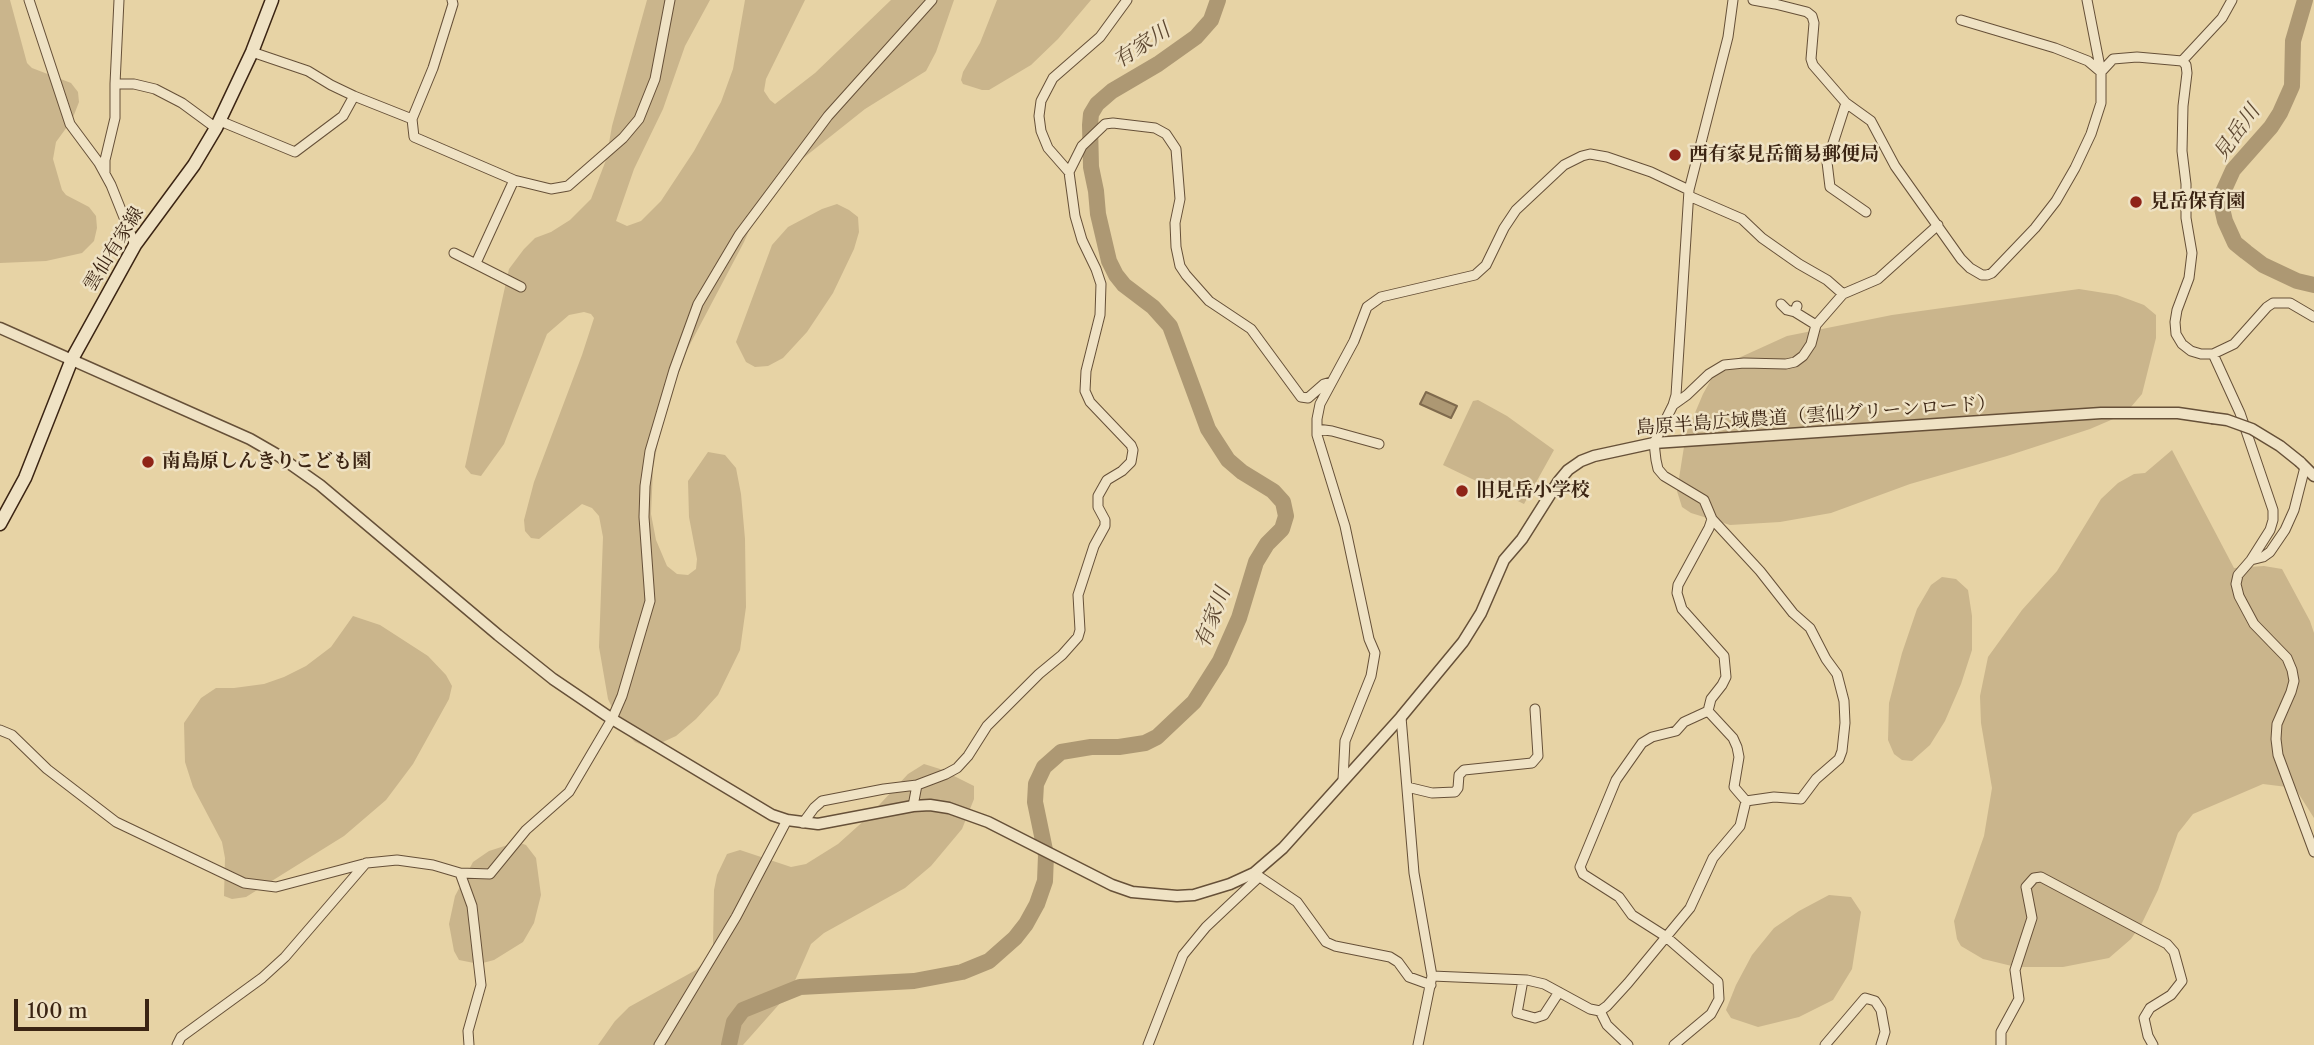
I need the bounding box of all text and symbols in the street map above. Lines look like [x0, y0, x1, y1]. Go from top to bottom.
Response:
water label: 有家川 [1109, 18, 1175, 74]
water label: 見岳川 [2208, 100, 2266, 166]
place label: 西有家見岳簡易郵便局 [1689, 144, 1879, 166]
marker: 西有家見岳簡易郵便局 [1667, 147, 1683, 163]
place label: 見岳保育園 [2150, 191, 2245, 213]
marker: 見岳保育園 [2128, 194, 2144, 210]
street label: 雲仙有家線 [79, 203, 149, 295]
street label: 島原半島広域農道（雲仙グリーンロード） [1635, 392, 1997, 440]
place label: 南島原しんきりこども園 [162, 451, 371, 473]
marker: 南島原しんきりこども園 [140, 454, 156, 470]
place label: 旧見岳小学校 [1476, 480, 1590, 502]
marker: 旧見岳小学校 [1454, 483, 1470, 499]
water label: 有家川 [1190, 584, 1236, 652]
scale bar [18, 986, 152, 1030]
text: 100 m [27, 998, 88, 1023]

